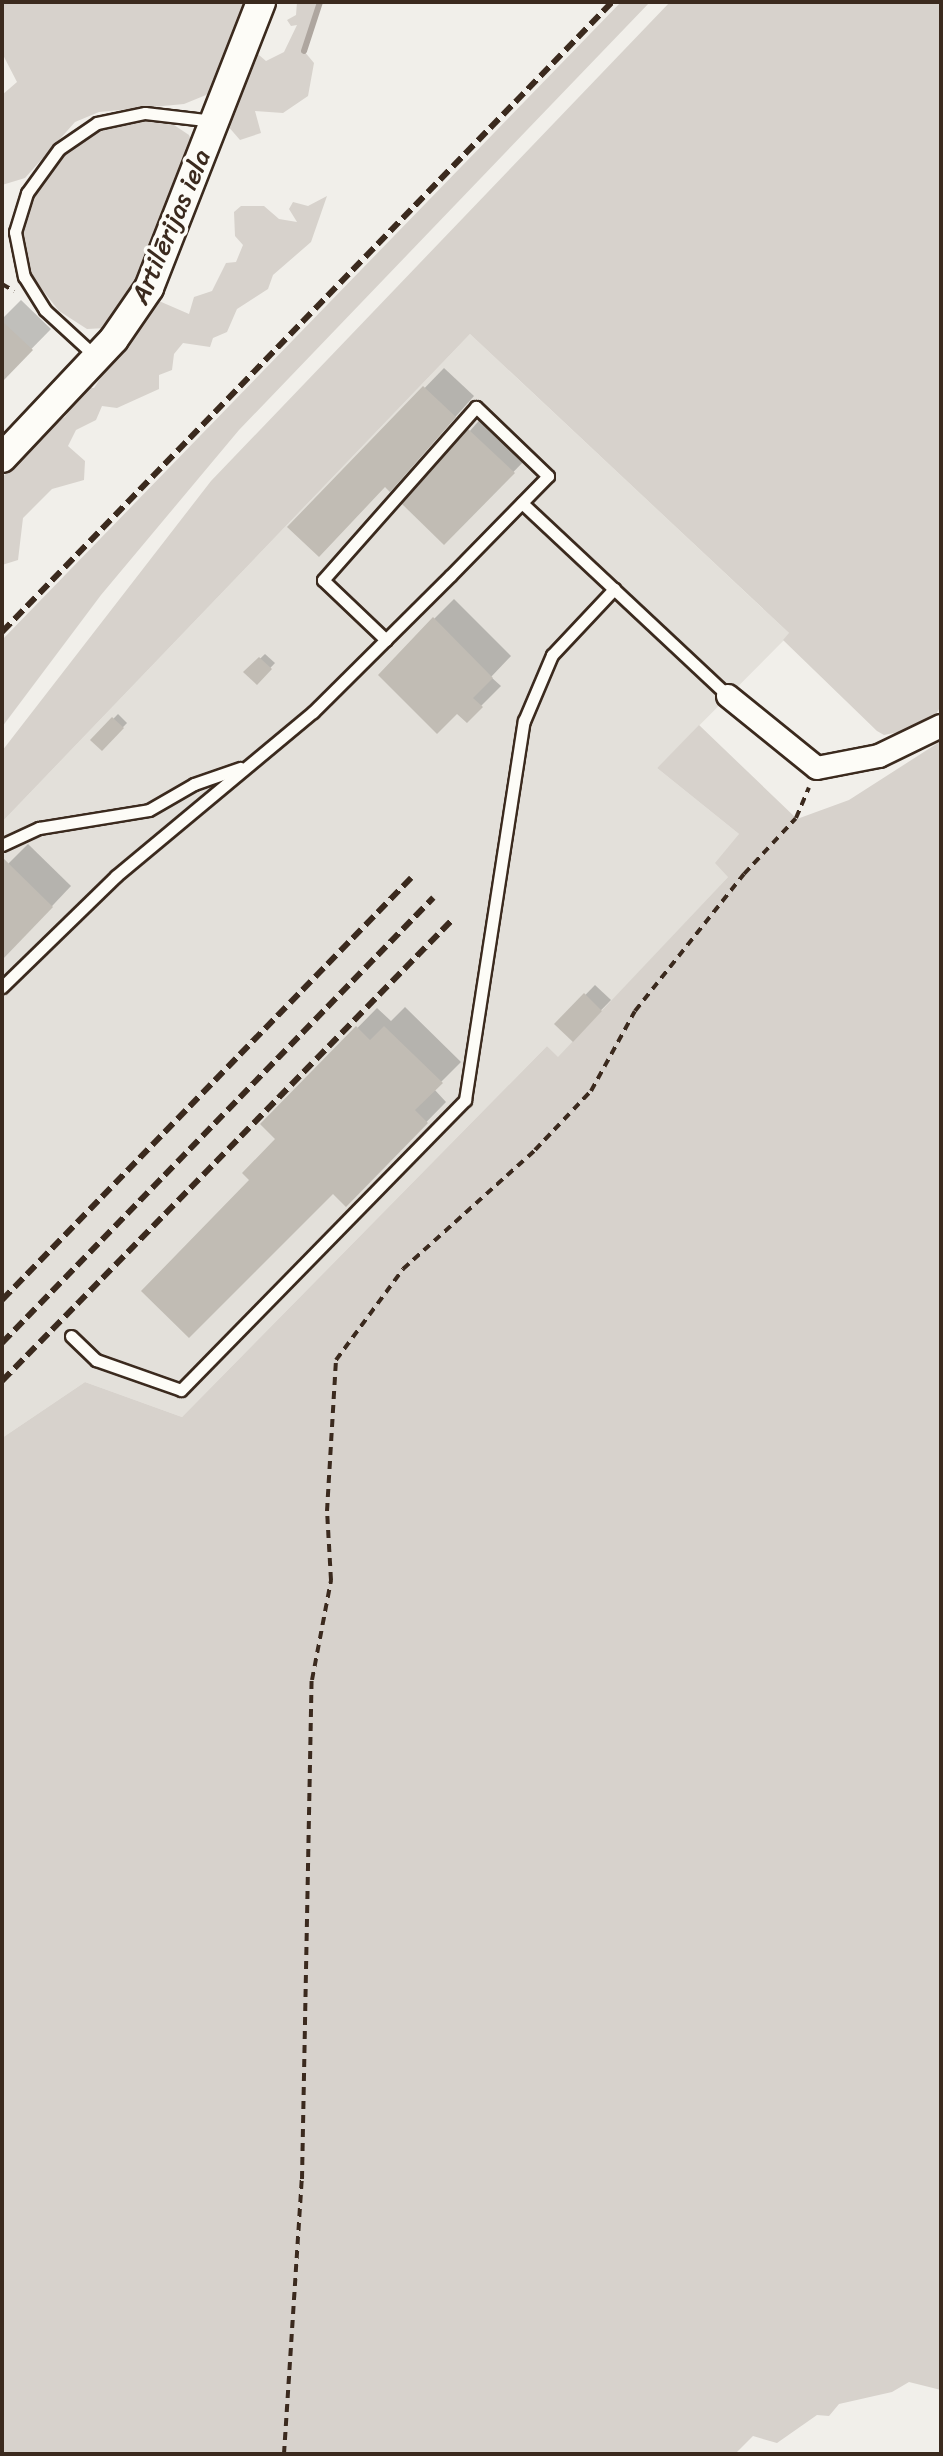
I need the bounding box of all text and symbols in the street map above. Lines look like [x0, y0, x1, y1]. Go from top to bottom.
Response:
street label: Artilērijas iela [124, 145, 218, 309]

